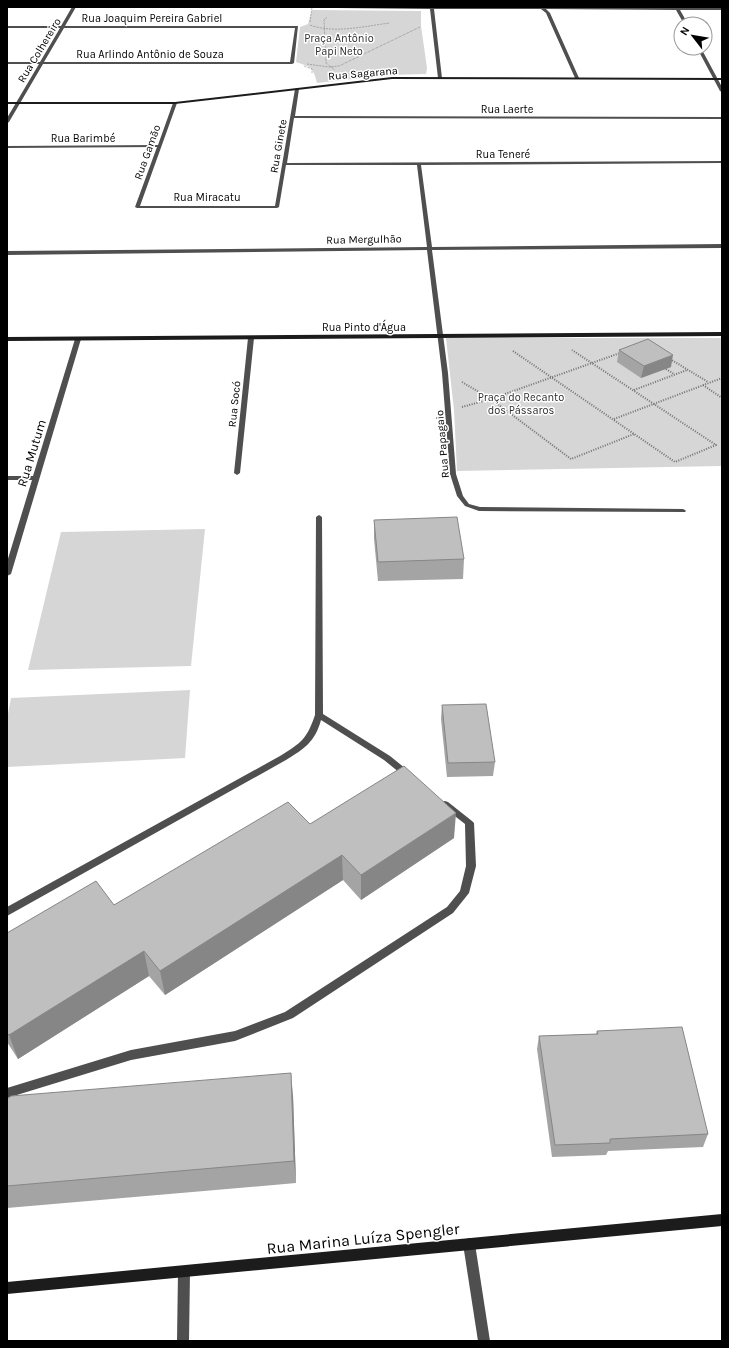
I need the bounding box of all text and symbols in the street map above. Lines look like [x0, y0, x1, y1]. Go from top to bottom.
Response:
street label: Rua Joaquim Pereira Gabriel [82, 12, 222, 25]
street label: Rua Colhereiro [15, 16, 64, 85]
north arrow [673, 16, 713, 56]
text: N [677, 24, 692, 38]
park label: Praça Antônio Papi Neto [304, 32, 374, 58]
street label: Rua Arlindo Antônio de Souza [76, 48, 224, 61]
street label: Rua Sagarana [328, 64, 398, 83]
street label: Rua Laerte [481, 103, 534, 116]
street label: Rua Ginete [267, 118, 290, 174]
street label: Rua Gamão [132, 123, 163, 181]
street label: Rua Barimbé [51, 132, 116, 145]
street label: Rua Teneré [476, 148, 531, 161]
street label: Rua Miracatu [173, 191, 241, 204]
street label: Rua Mergulhão [326, 232, 402, 247]
street label: Rua Pinto d'Água [322, 319, 406, 334]
street label: Rua Socó [226, 380, 243, 428]
park label: Praça do Recanto dos Pássaros [478, 391, 564, 417]
street label: Rua Papagaio [433, 409, 452, 479]
street label: Rua Mutum [14, 418, 49, 489]
street label: Rua Marina Luíza Spengler [266, 1219, 461, 1258]

